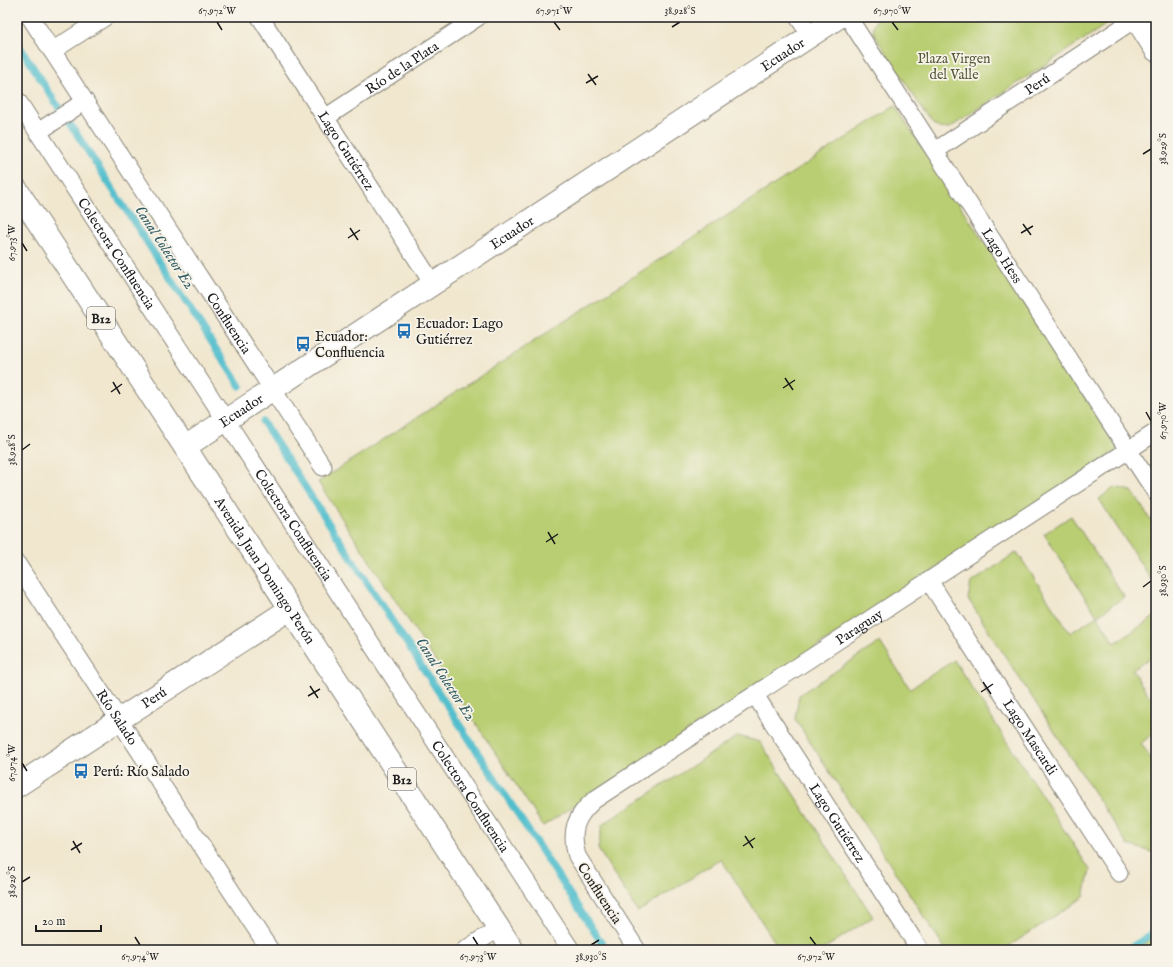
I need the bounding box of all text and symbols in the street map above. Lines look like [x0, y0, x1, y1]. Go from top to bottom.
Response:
text: 67.972°W [198, 5, 236, 18]
text: 67.971°W [536, 5, 573, 18]
text: 38.928°S [664, 5, 696, 18]
text: 67.970°W [873, 5, 911, 18]
street label: Ecuador [757, 34, 808, 76]
street label: Río de la Plata [362, 37, 443, 99]
park label: Plaza Virgen del Valle [917, 50, 991, 84]
street label: Perú [1021, 70, 1053, 100]
street label: Lago Gutiérrez [313, 108, 378, 194]
text: 38.929°S [1157, 133, 1170, 165]
street label: Colectora Confluencia [73, 195, 160, 314]
water label: Canal Colector E2 [130, 202, 199, 293]
street label: Ecuador [487, 212, 538, 254]
text: 67.973°W [6, 224, 19, 261]
street label: Lago Hess [977, 225, 1026, 287]
street label: Confluencia [202, 289, 255, 358]
road number: B12 [87, 307, 115, 329]
place label: Ecuador: Lago Gutiérrez [416, 315, 503, 349]
bus stop icon: Ecuador: Lago Gutiérrez [395, 322, 413, 340]
place label: Ecuador: Confluencia [315, 328, 385, 362]
bus stop icon: Ecuador: Confluencia [294, 335, 312, 353]
street label: Ecuador [216, 390, 267, 432]
text: 67.970°W [1157, 402, 1170, 440]
text: 38.928°S [6, 434, 19, 466]
street label: Colectora Confluencia [250, 466, 336, 585]
street label: Avenida Juan Domingo Perón [209, 493, 319, 648]
text: 38.930°S [1157, 565, 1170, 597]
street label: Paraguay [832, 605, 887, 649]
water label: Canal Colector E2 [411, 634, 480, 725]
street label: Perú [138, 683, 170, 713]
street label: Río Salado [92, 686, 142, 749]
street label: Lago Mascardi [998, 696, 1061, 779]
street label: Colectora Confluencia [427, 737, 513, 857]
text: 67.974°W [6, 744, 19, 782]
bus stop icon: Perú: Río Salado [72, 762, 90, 780]
place label: Perú: Río Salado [93, 763, 190, 781]
road number: B12 [388, 768, 416, 790]
street label: Lago Gutiérrez [805, 780, 869, 867]
street label: Confluencia [573, 860, 626, 928]
text: 38.929°S [6, 866, 19, 898]
scale bar [36, 907, 101, 933]
text: 20 m [42, 914, 65, 929]
text: 67.974°W [121, 951, 159, 964]
text: 67.973°W [460, 951, 497, 964]
text: 38.930°S [575, 951, 607, 964]
text: 67.972°W [797, 951, 835, 964]

